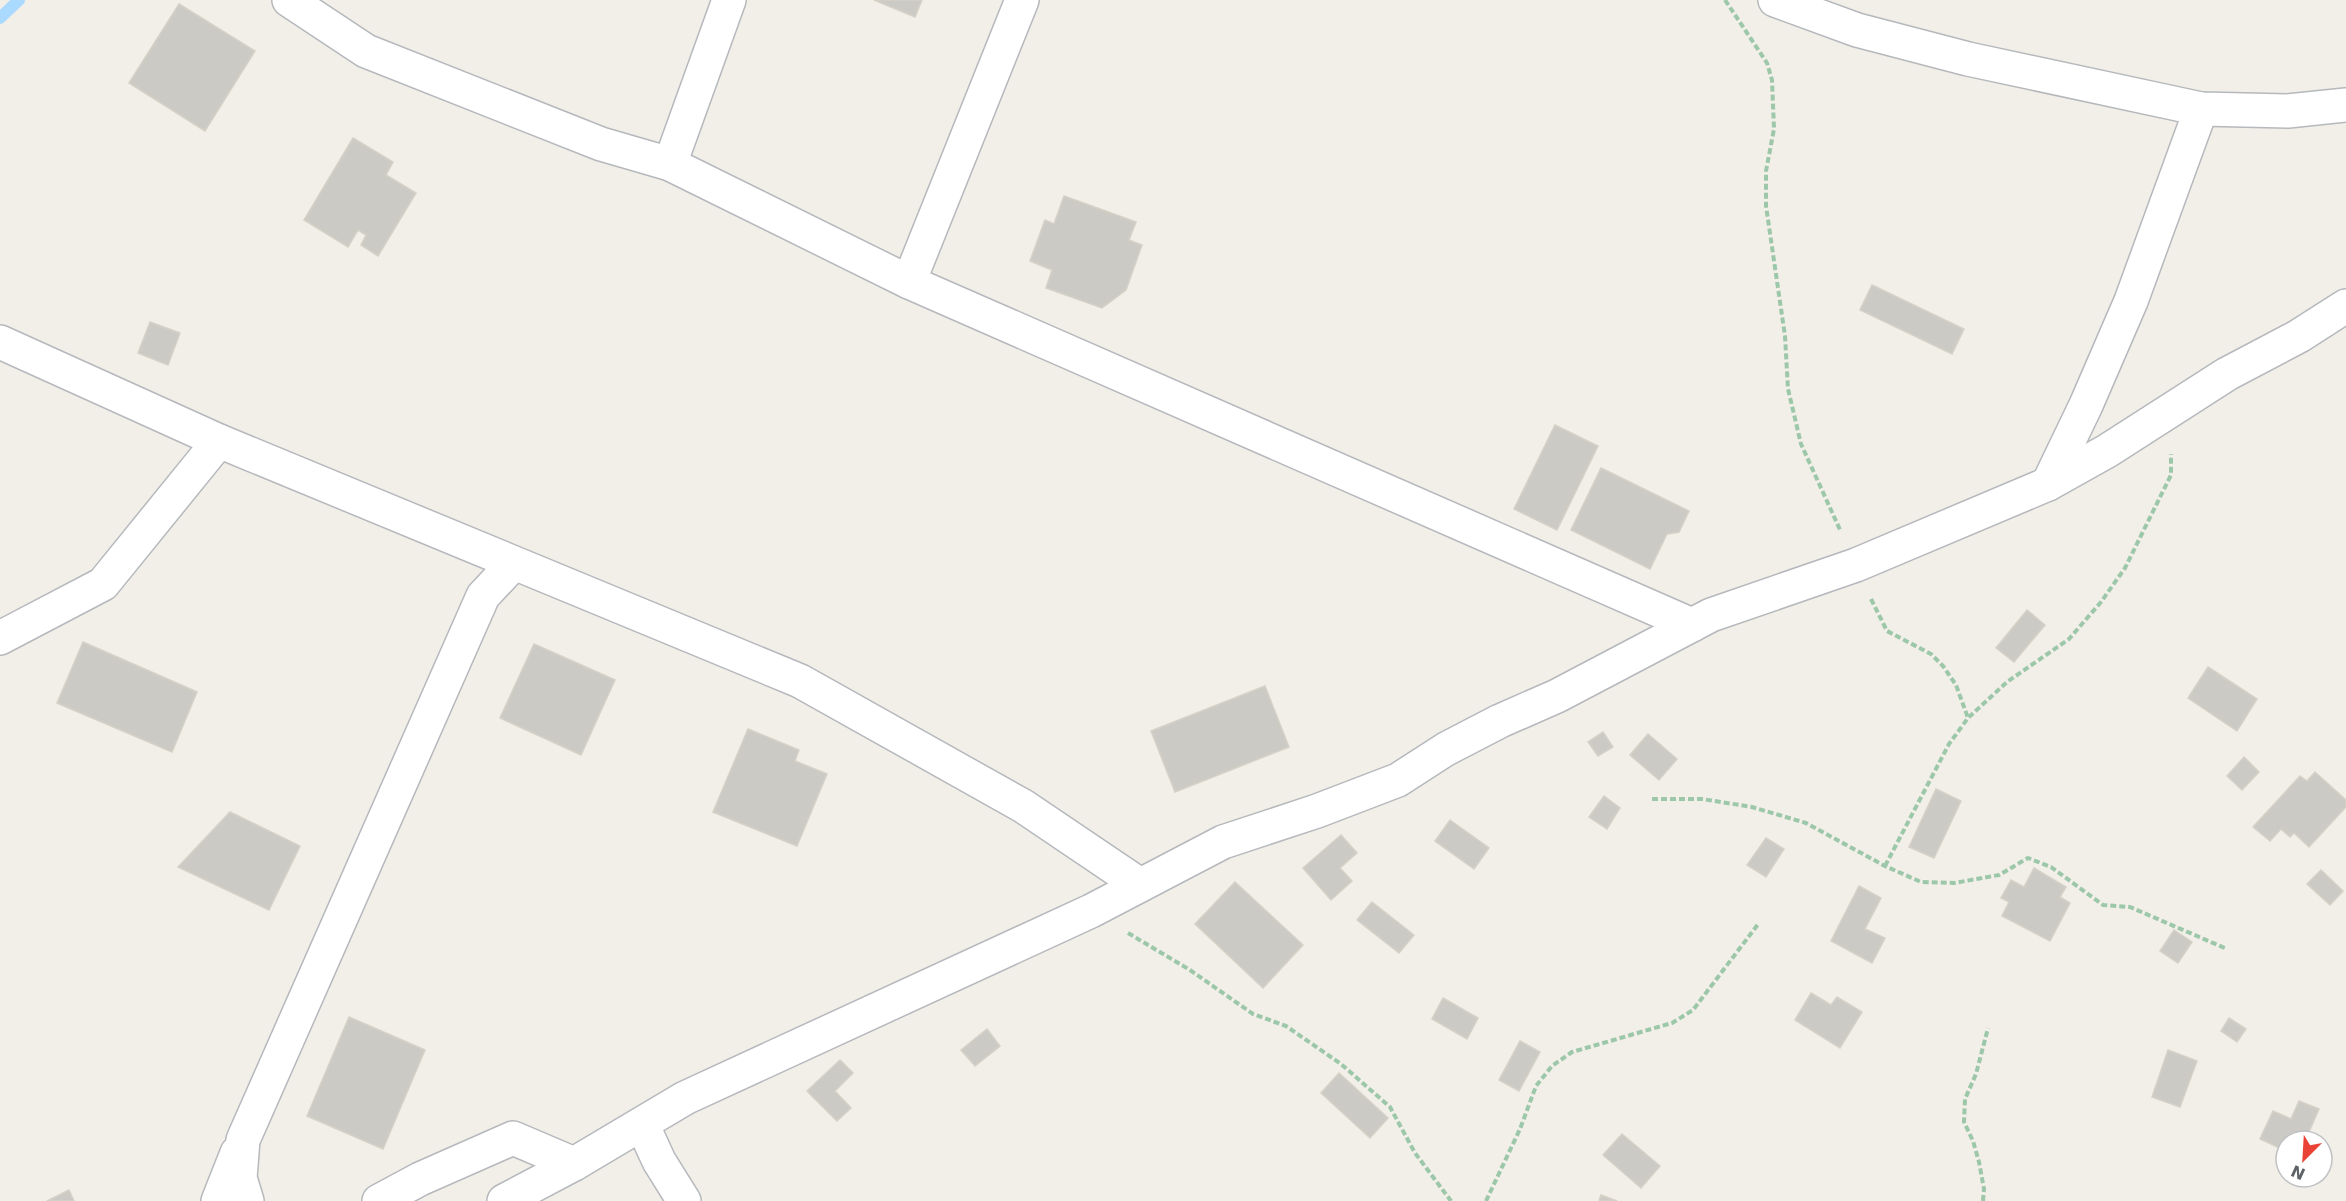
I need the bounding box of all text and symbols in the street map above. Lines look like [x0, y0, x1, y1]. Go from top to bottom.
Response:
north arrow [2274, 1129, 2334, 1189]
text: N [2288, 1161, 2308, 1184]

